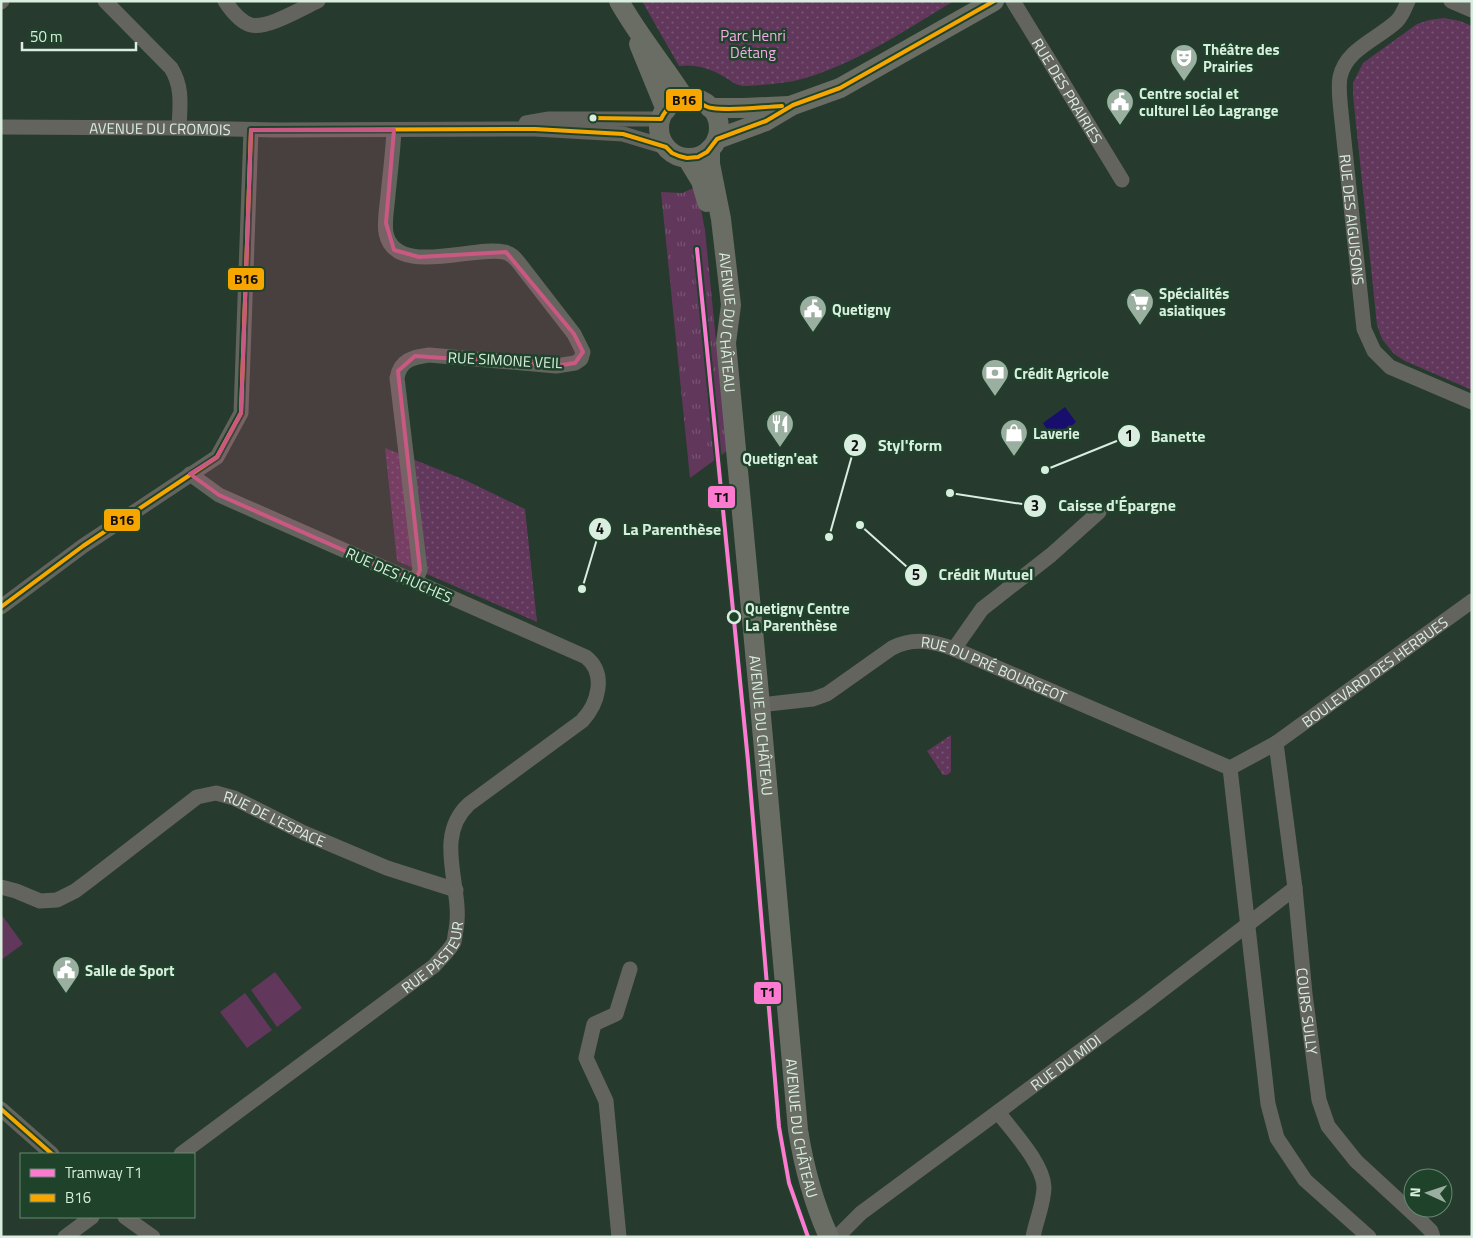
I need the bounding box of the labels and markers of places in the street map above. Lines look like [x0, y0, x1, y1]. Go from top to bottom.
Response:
place label: Théâtre des Prairies [1203, 38, 1279, 78]
theatre icon: Théâtre des Prairies [1169, 43, 1199, 82]
place label: Centre social et culturel Léo Lagrange [1139, 82, 1279, 122]
public building icon: Centre social et culturel Léo Lagrange [1105, 87, 1135, 126]
unlabelled marker [588, 113, 598, 123]
place label: Spécialités asiatiques [1159, 282, 1229, 322]
supermarket icon: Spécialités asiatiques [1125, 287, 1155, 326]
public building icon: Quetigny [798, 294, 828, 333]
place label: Quetigny [832, 298, 891, 321]
bank icon: Crédit Agricole [980, 358, 1010, 397]
place label: Crédit Agricole [1014, 362, 1109, 385]
restaurant icon: Quetign'eat [765, 409, 795, 448]
shop icon: Laverie [999, 418, 1029, 457]
callout: Banette [1116, 421, 1216, 452]
place label: Laverie [1033, 422, 1080, 445]
callout: Styl'form [843, 430, 952, 461]
place label: Quetign'eat [742, 447, 818, 470]
callout: Caisse d'Épargne [1023, 490, 1185, 521]
callout: La Parenthèse [588, 514, 731, 545]
callout: Crédit Mutuel [903, 559, 1043, 590]
place label: Quetigny Centre La Parenthèse [745, 597, 850, 637]
marker: Quetigny Centre La Parenthèse [727, 610, 741, 624]
public building icon: Salle de Sport [51, 955, 81, 994]
place label: Salle de Sport [85, 959, 175, 982]

